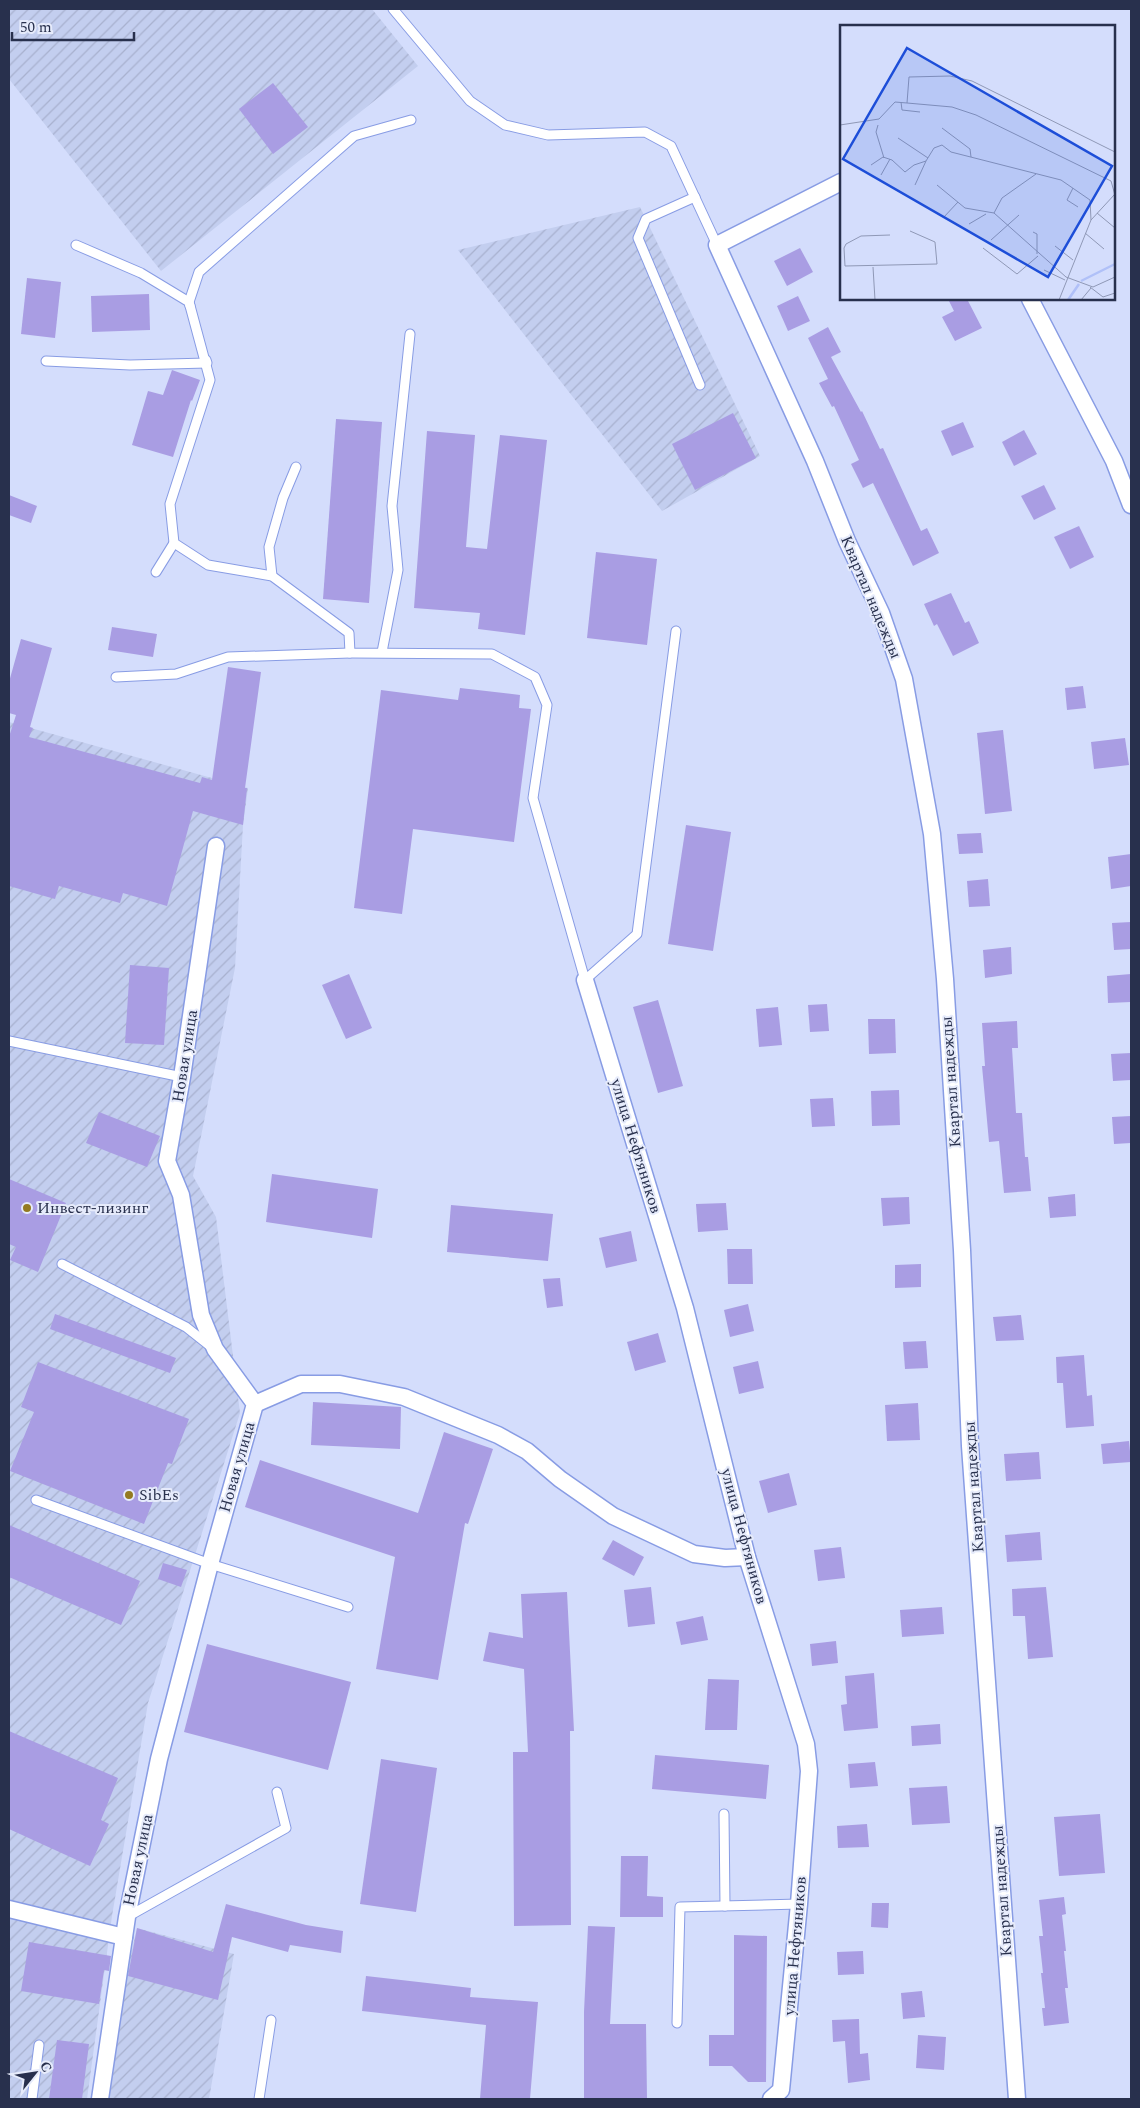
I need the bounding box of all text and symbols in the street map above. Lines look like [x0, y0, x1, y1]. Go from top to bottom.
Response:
scale bar [12, 10, 135, 42]
text: 50 m [20, 16, 52, 39]
inset map [840, 25, 1115, 300]
street label: Квартал надежды [834, 532, 908, 662]
street label: Новая улица [166, 1008, 204, 1104]
street label: Квартал надежды [934, 1015, 968, 1148]
street label: улица Нефтяников [604, 1075, 668, 1216]
place label: Инвест-лизинг [37, 1196, 148, 1220]
marker: Инвест-лизинг [21, 1202, 33, 1214]
street label: Новая улица [213, 1419, 261, 1515]
street label: Квартал надежды [957, 1420, 991, 1553]
street label: улица Нефтяников [714, 1465, 774, 1606]
place label: SibEs [139, 1483, 179, 1507]
marker: SibEs [123, 1489, 135, 1501]
street label: Новая улица [117, 1812, 160, 1908]
street label: Квартал надежды [985, 1824, 1019, 1957]
street label: улица Нефтяников [777, 1876, 813, 2017]
north arrow [10, 2048, 60, 2098]
text: С [34, 2057, 57, 2076]

